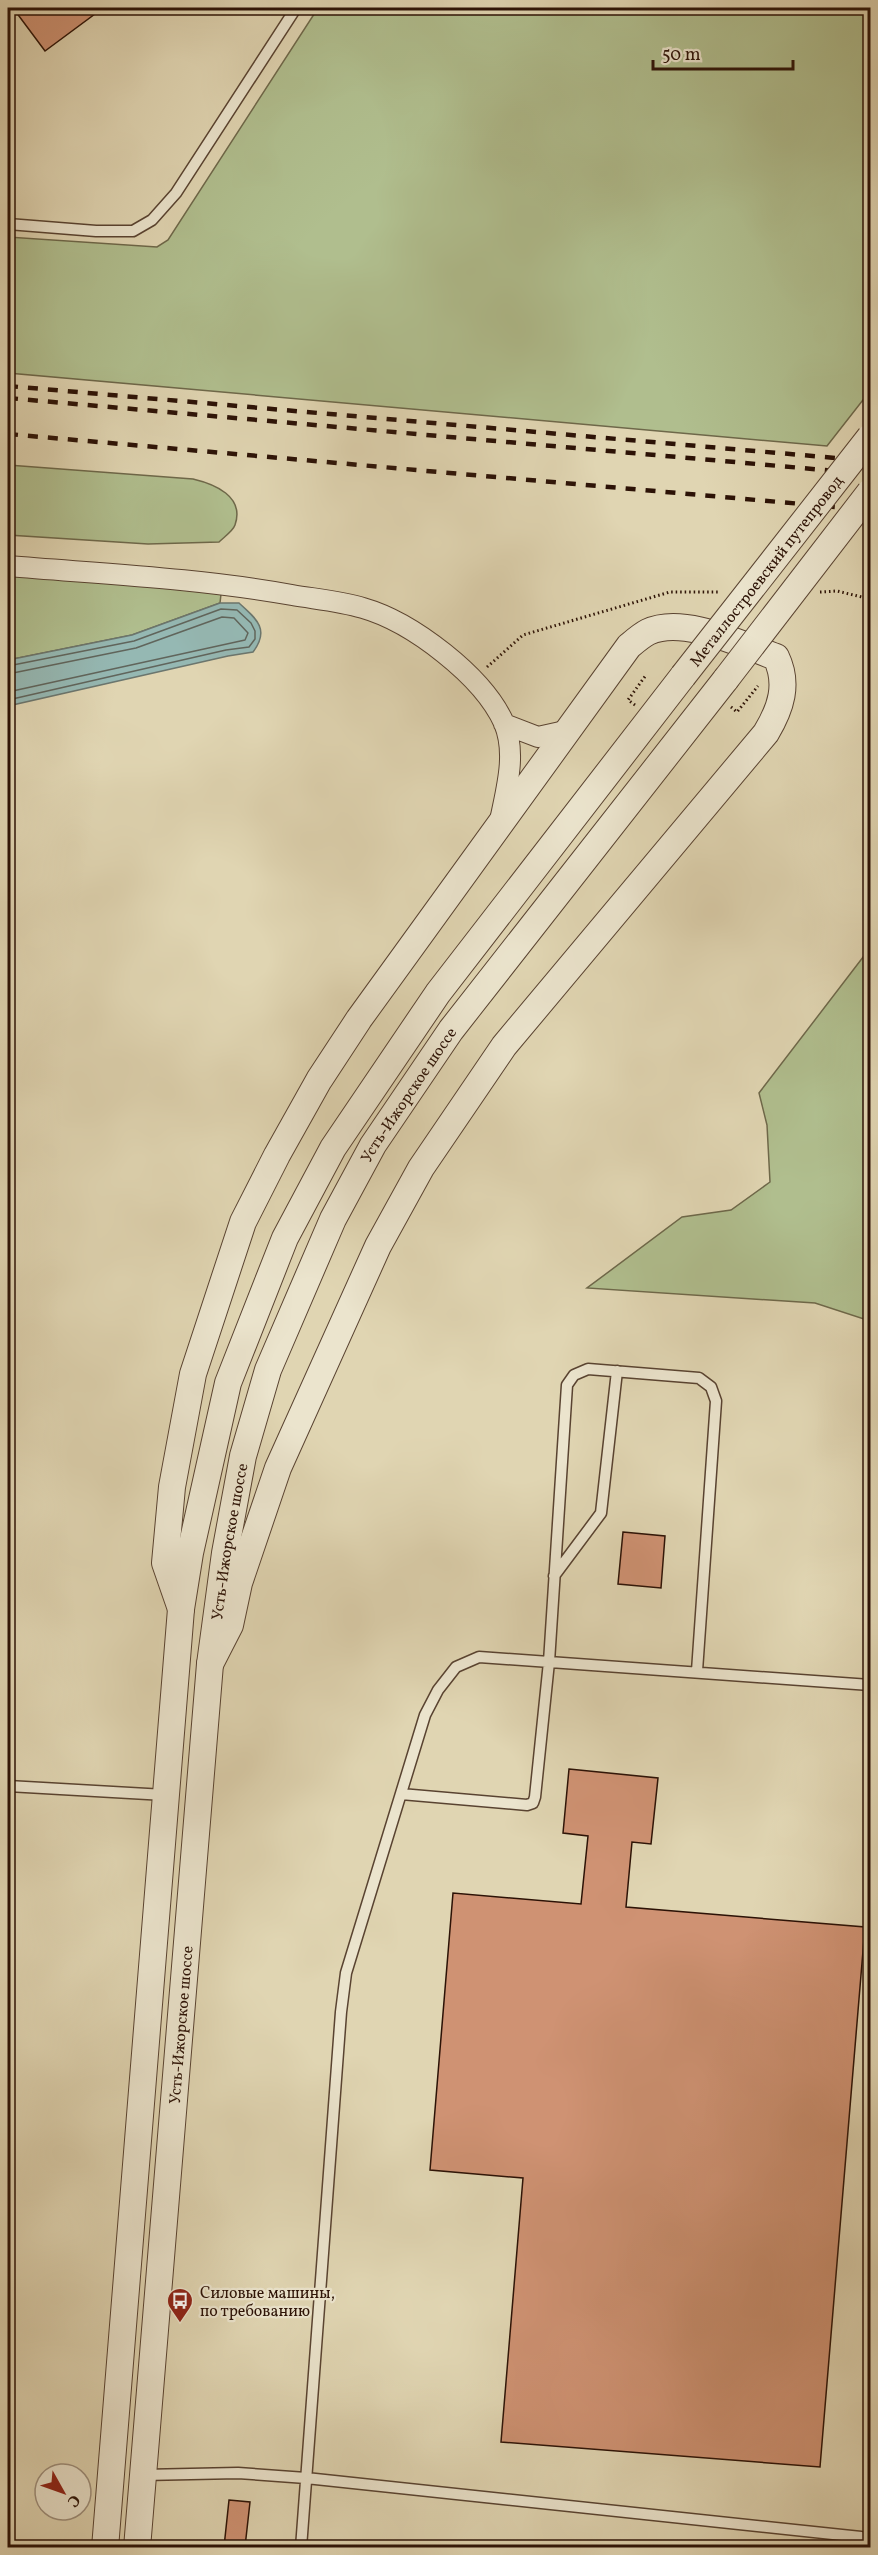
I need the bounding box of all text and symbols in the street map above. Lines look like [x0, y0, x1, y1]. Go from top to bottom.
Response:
scale bar [653, 33, 792, 71]
text: 50 m [662, 43, 701, 68]
street label: Металлостроевский путепровод [685, 471, 849, 672]
street label: Усть-Ижорское шоссе [356, 1024, 463, 1167]
street label: Усть-Ижорское шоссе [207, 1461, 254, 1622]
street label: Усть-Ижорское шоссе [165, 1945, 200, 2105]
place label: Силовые машины, по требованию [200, 2283, 335, 2323]
bus stop icon: Силовые машины, по требованию [165, 2286, 195, 2324]
north arrow [33, 2462, 93, 2522]
text: С [61, 2489, 85, 2511]

